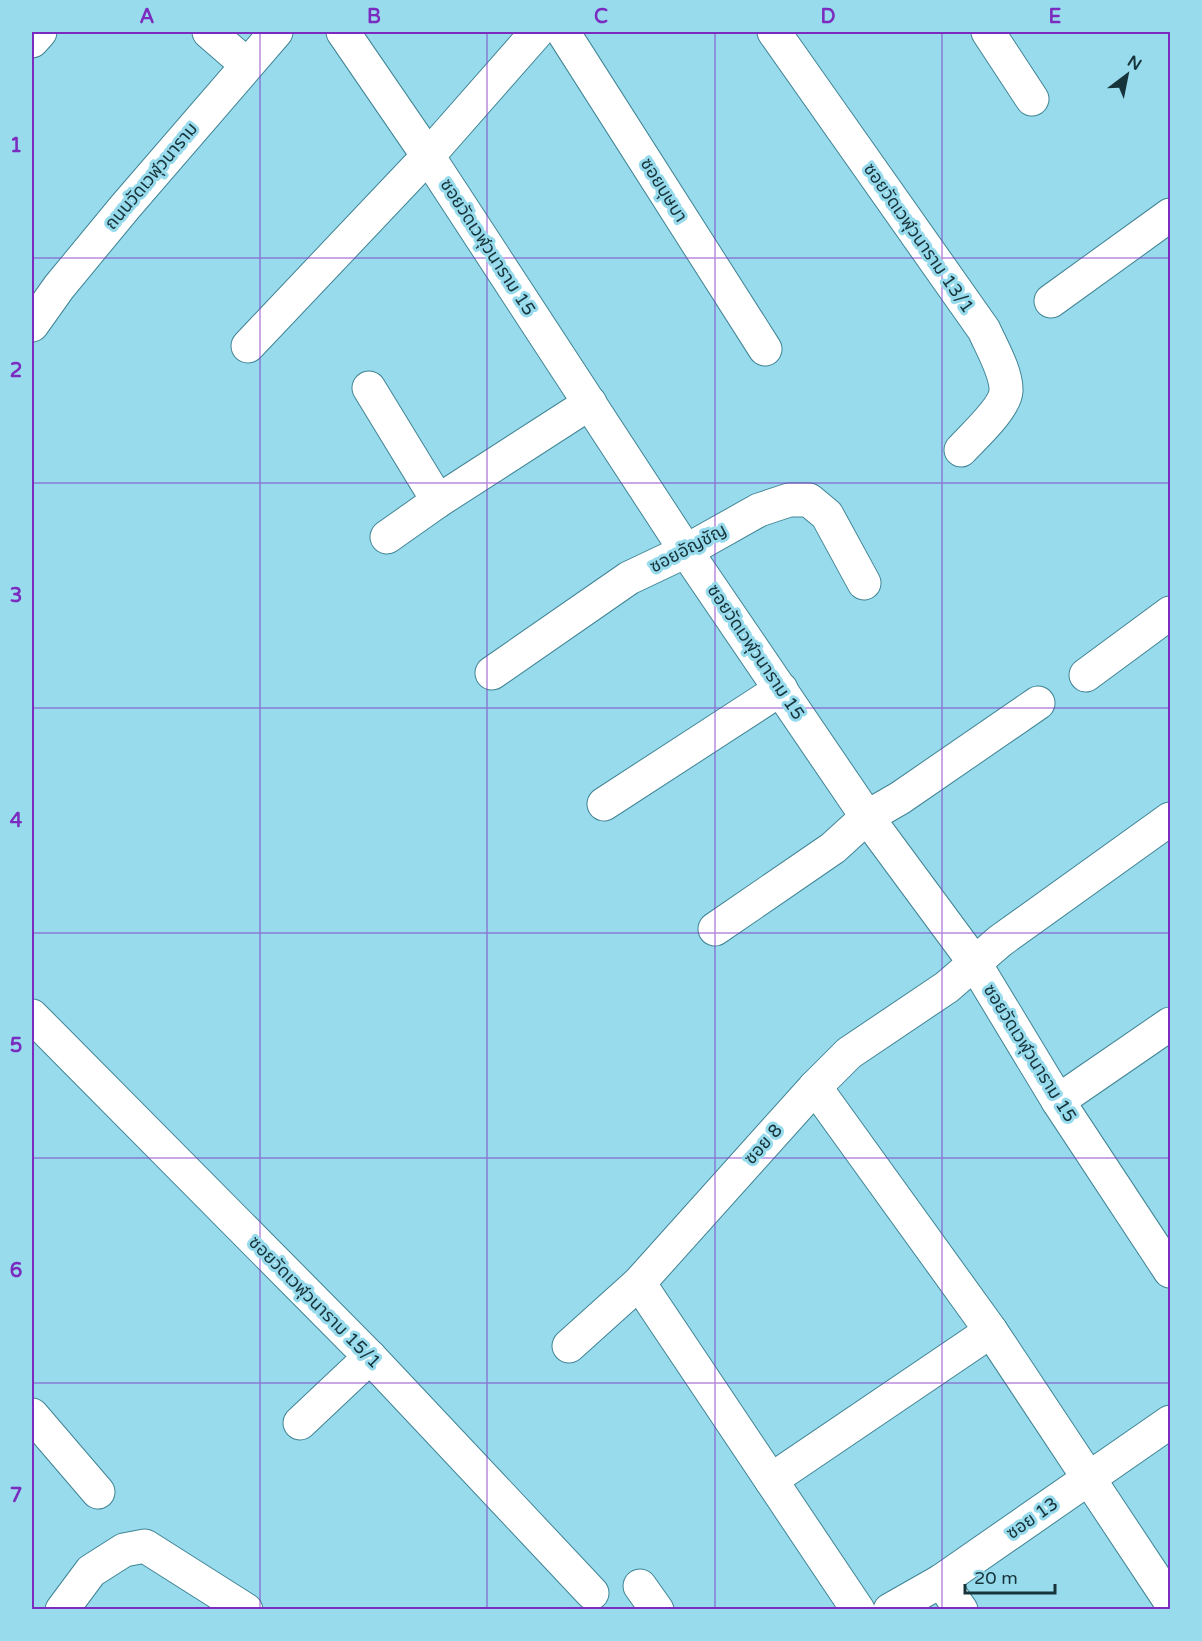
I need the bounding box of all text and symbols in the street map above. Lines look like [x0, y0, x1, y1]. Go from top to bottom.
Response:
text: A [140, 5, 155, 29]
text: B [367, 5, 381, 29]
text: C [594, 5, 608, 29]
text: D [820, 5, 836, 29]
text: E [1049, 5, 1062, 29]
north arrow [1097, 45, 1157, 105]
text: N [1124, 51, 1145, 75]
street label: ถนนวัดเวฬุวนาราม [100, 118, 202, 234]
text: 1 [10, 134, 22, 158]
street label: ซอยบุษบา [636, 154, 692, 226]
street label: ซอยวัดเวฬุวนาราม 13/1 [859, 159, 979, 317]
street label: ซอยวัดเวฬุวนาราม 15 [436, 174, 540, 320]
text: 2 [10, 359, 22, 383]
street label: ซอยอัญชัญ [646, 519, 730, 577]
street label: ซอยวัดเวฬุวนาราม 15 [703, 580, 809, 724]
text: 3 [10, 584, 22, 608]
text: 4 [10, 809, 23, 833]
street label: ซอยวัดเวฬุวนาราม 15 [979, 980, 1081, 1126]
text: 5 [10, 1034, 22, 1058]
street label: ซอย 8 [739, 1119, 787, 1169]
street label: ซอยวัดเวฬุวนาราม 15/1 [244, 1231, 386, 1373]
text: 6 [10, 1259, 22, 1283]
text: 7 [10, 1484, 22, 1508]
street label: ซอย 13 [1002, 1492, 1062, 1544]
scale bar [965, 1557, 1055, 1595]
text: 20 m [974, 1567, 1018, 1589]

